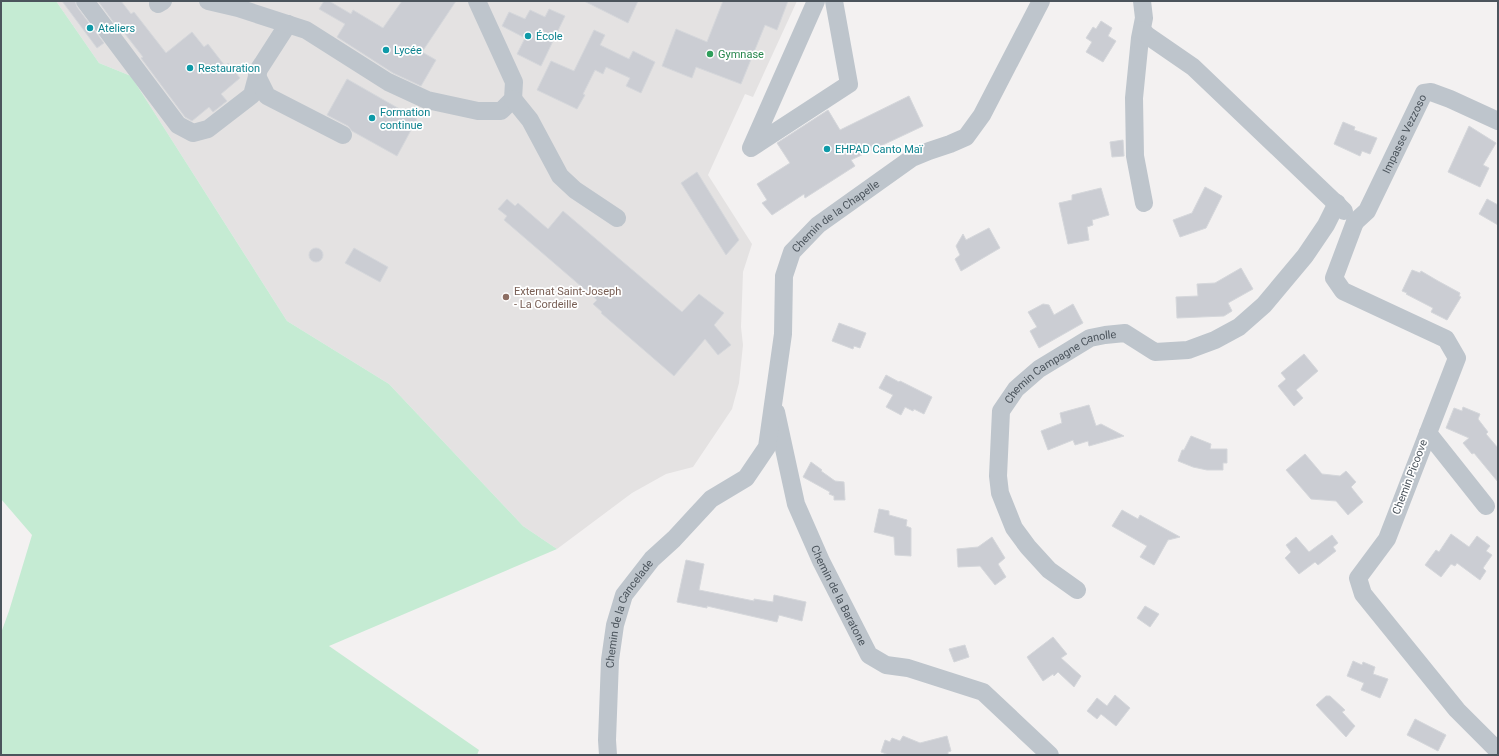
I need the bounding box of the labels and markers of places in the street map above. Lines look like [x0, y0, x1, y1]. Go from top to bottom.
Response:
place label: Ateliers [98, 22, 135, 35]
marker: Ateliers [85, 23, 95, 33]
place label: École [536, 30, 563, 43]
marker: École [523, 31, 533, 41]
place label: Lycée [394, 44, 422, 57]
marker: Lycée [381, 45, 391, 55]
place label: Gymnase [718, 48, 764, 61]
marker: Gymnase [705, 49, 715, 59]
place label: Restauration [198, 62, 260, 75]
marker: Restauration [185, 63, 195, 73]
place label: Formation continue [380, 106, 430, 132]
marker: Formation continue [367, 113, 377, 123]
place label: EHPAD Canto Maï [835, 143, 924, 156]
marker: EHPAD Canto Maï [822, 144, 832, 154]
place label: Externat Saint-Joseph - La Cordeille [514, 285, 621, 311]
marker: Externat Saint-Joseph - La Cordeille [501, 292, 511, 302]

